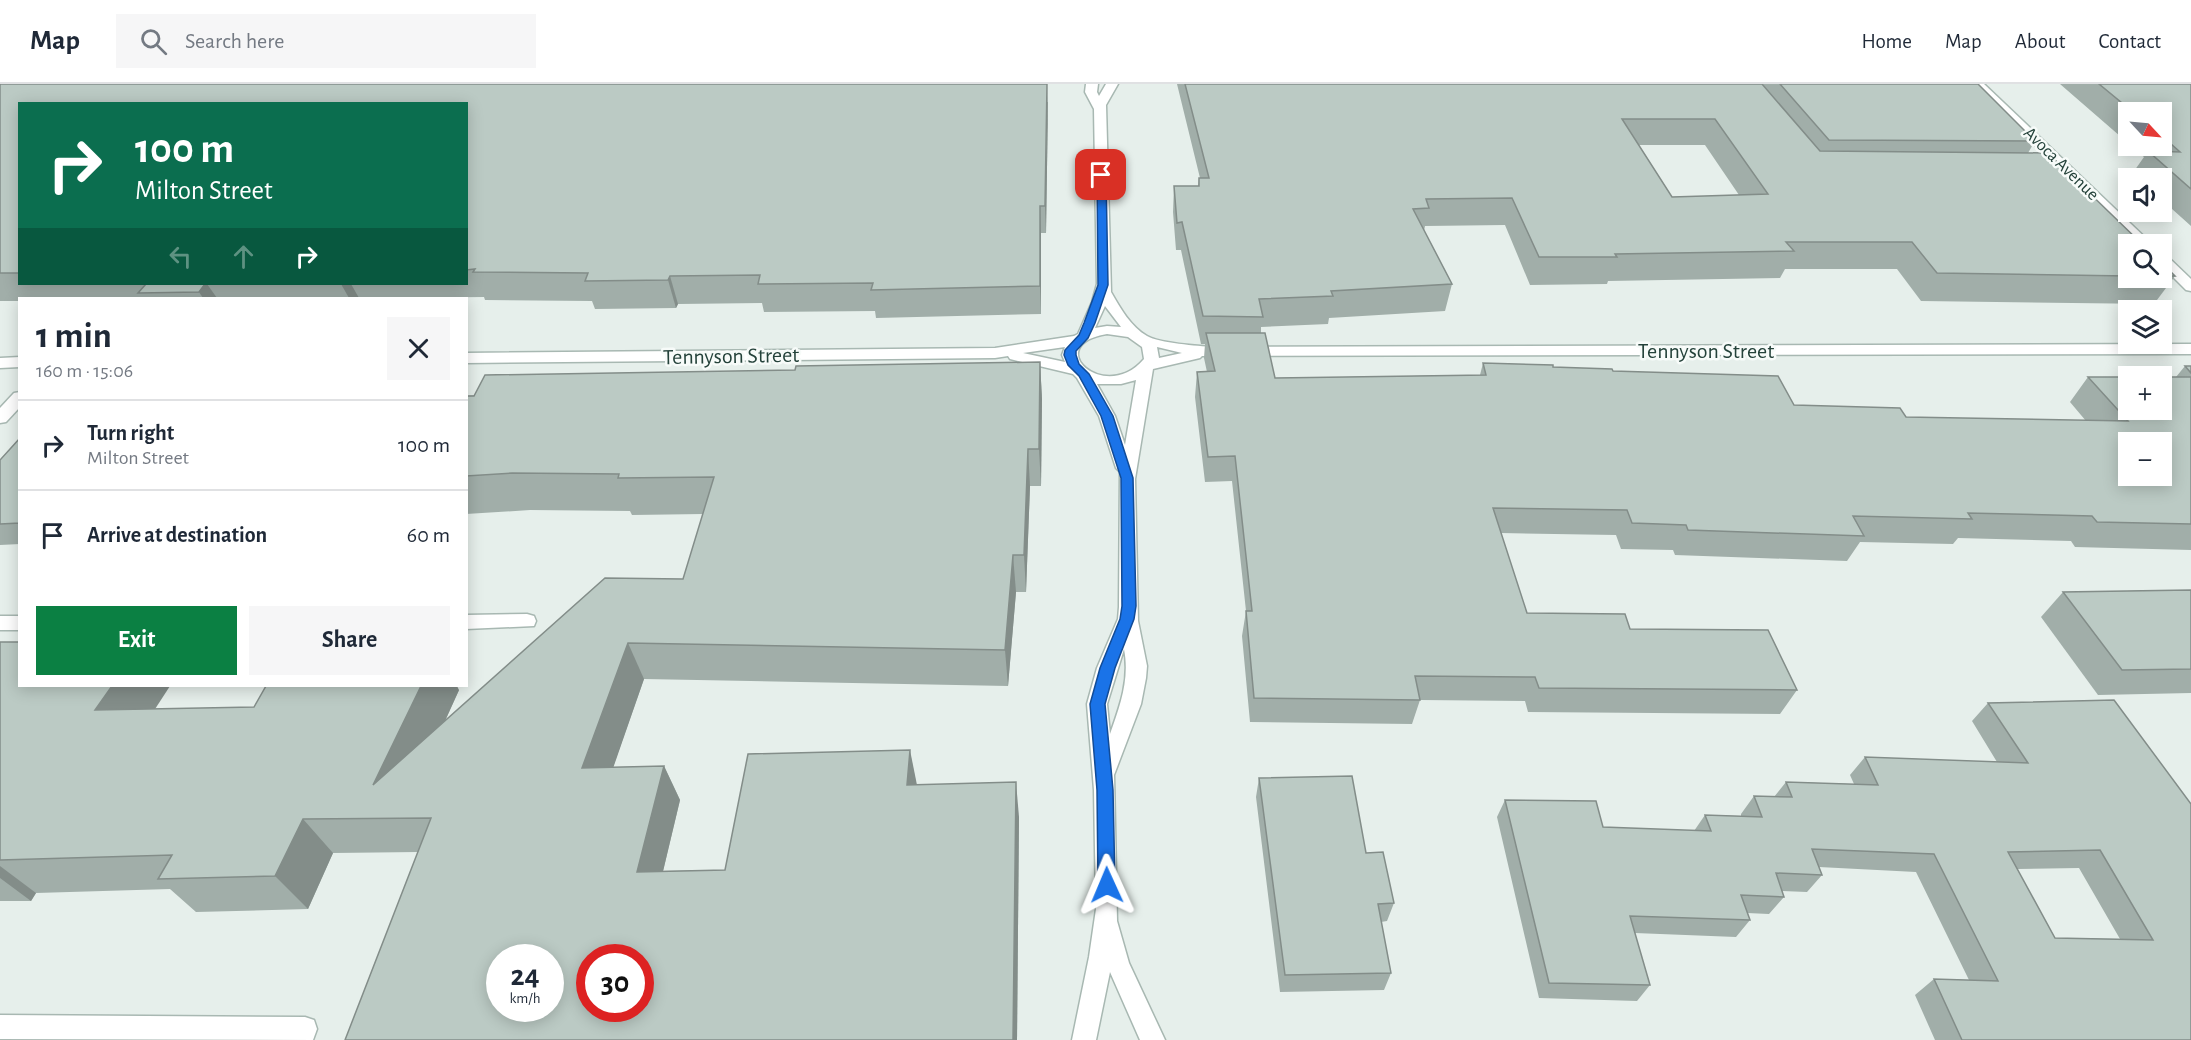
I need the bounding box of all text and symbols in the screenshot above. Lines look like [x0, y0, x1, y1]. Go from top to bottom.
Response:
search box [116, 14, 536, 68]
icon: search [137, 25, 170, 58]
text: Map [30, 27, 80, 55]
text: Search here [185, 30, 284, 52]
text: Home [1861, 31, 1912, 52]
text: Map [1945, 31, 1982, 52]
text: About [2015, 31, 2065, 52]
text: Contact [2098, 31, 2161, 52]
north arrow [2118, 102, 2172, 156]
map controls [2118, 102, 2172, 486]
street label: Avoca Avenue [2020, 124, 2102, 204]
icon: right [36, 126, 114, 204]
text: 100 m [135, 128, 234, 170]
pin [1075, 149, 1126, 200]
icon: arrive [1084, 158, 1117, 191]
button: sound [2118, 168, 2172, 222]
text: Milton Street [135, 177, 273, 204]
button: search [2118, 234, 2172, 288]
icon: left [164, 240, 197, 273]
icon: ahead [227, 240, 260, 273]
icon: right [290, 240, 323, 273]
button: layers [2118, 300, 2172, 354]
button: close [387, 317, 450, 380]
text: 1 min [36, 318, 112, 354]
street label: Tennyson Street [1638, 340, 1774, 362]
street label: Tennyson Street [663, 344, 799, 368]
text: 160 m · 15:06 [36, 361, 133, 381]
button: + [2118, 366, 2172, 420]
text: Turn right [87, 422, 174, 444]
icon: right [36, 429, 69, 462]
button: − [2118, 432, 2172, 486]
text: 100 m [398, 434, 450, 456]
text: Milton Street [87, 448, 189, 468]
icon: arrive [36, 519, 69, 552]
text: Arrive at destination [87, 524, 267, 546]
text: 60 m [407, 524, 450, 546]
button: Exit [36, 606, 237, 675]
button: Share [249, 606, 450, 675]
position arrow [1075, 853, 1139, 917]
speed limit sign: 30 [576, 944, 654, 1022]
text: 24 [510, 961, 540, 991]
text: km/h [510, 991, 540, 1006]

